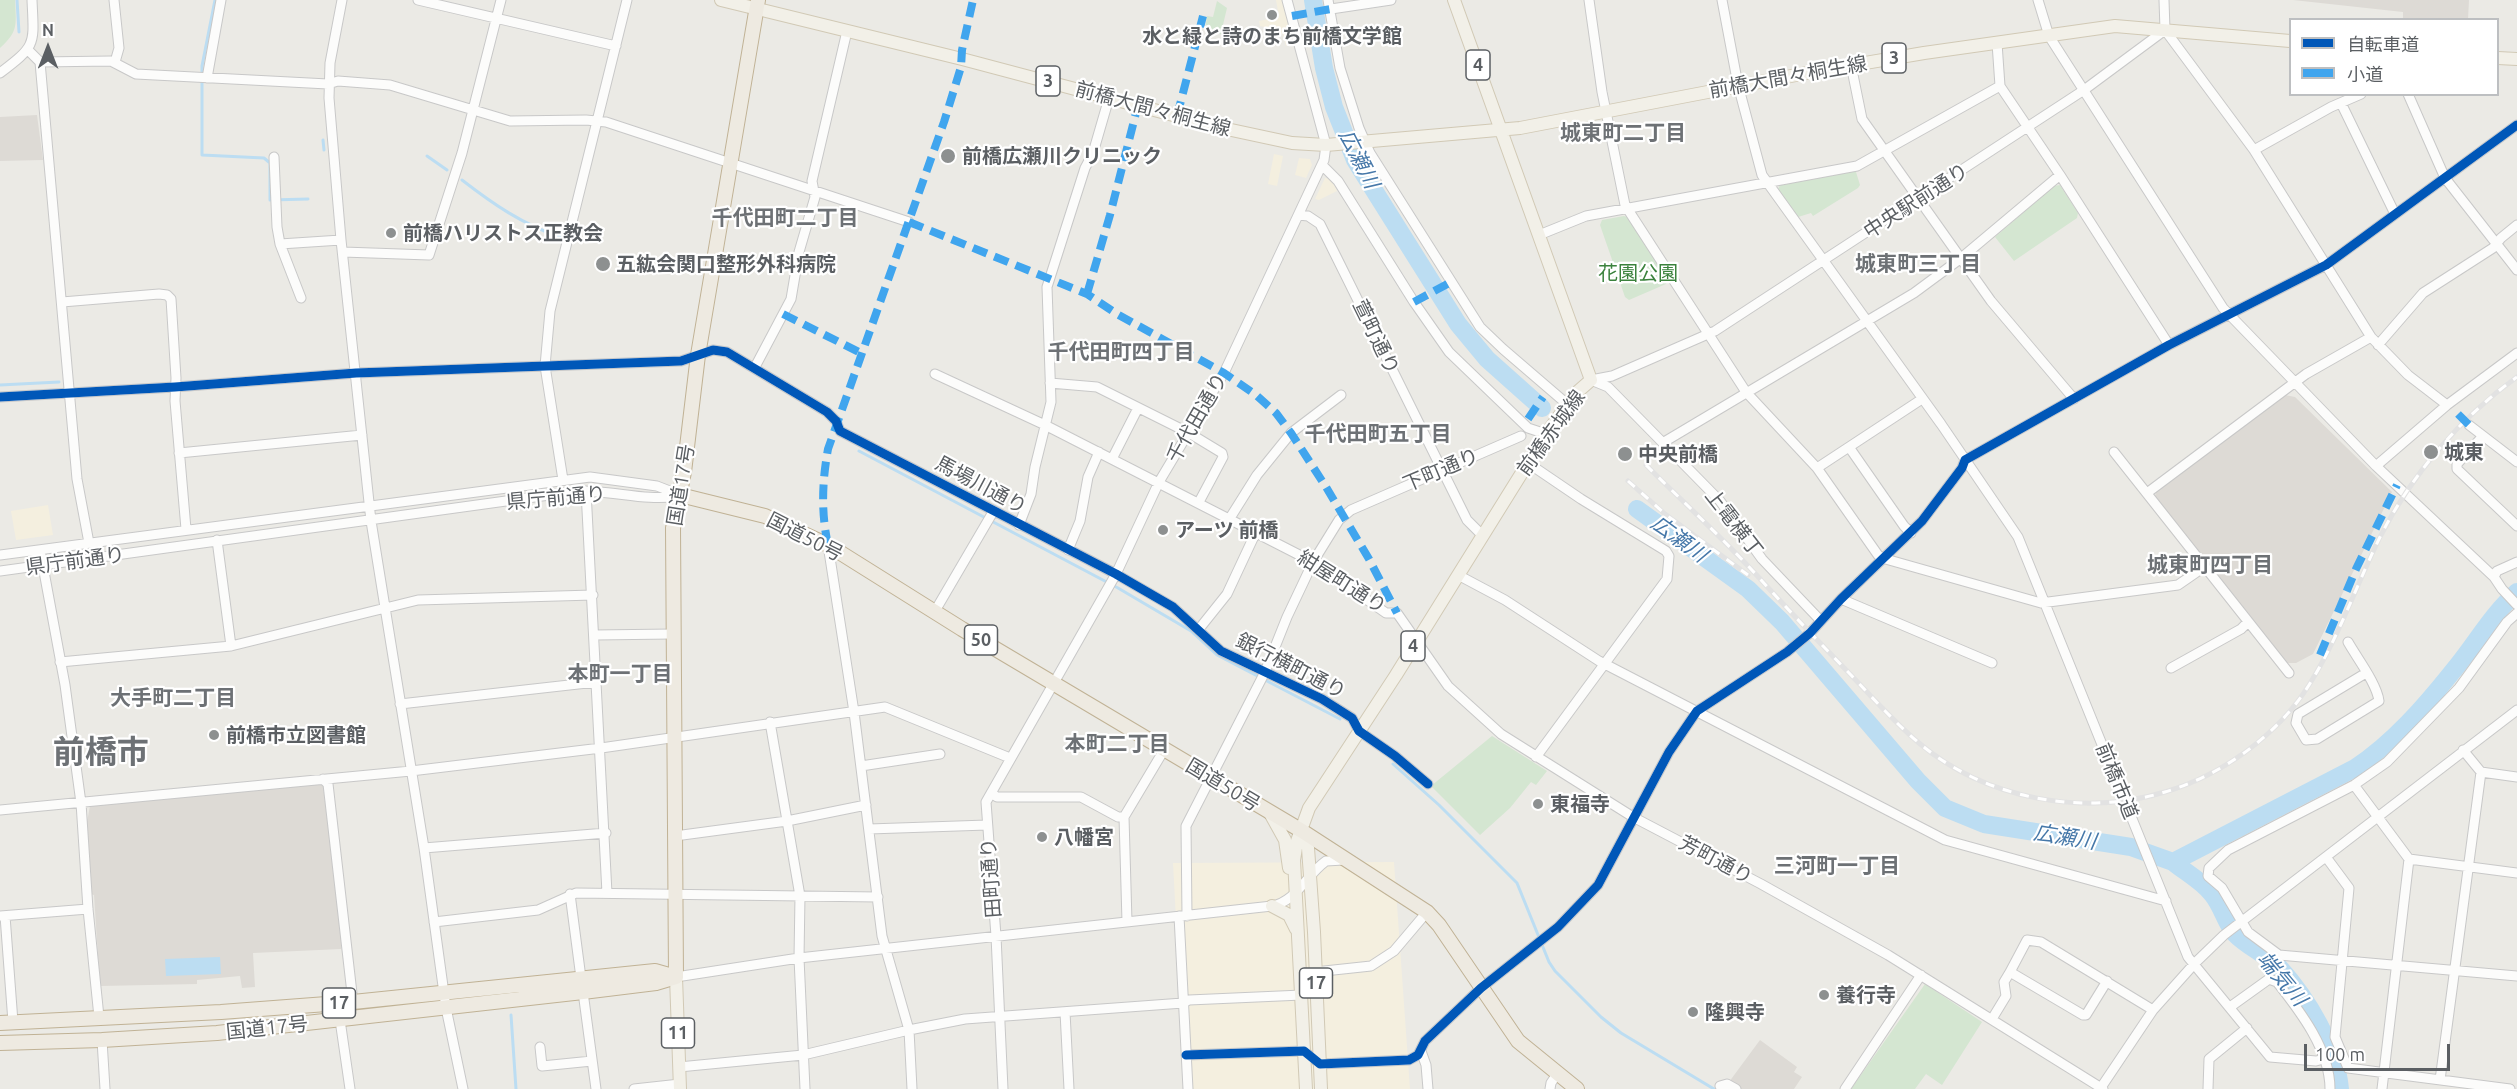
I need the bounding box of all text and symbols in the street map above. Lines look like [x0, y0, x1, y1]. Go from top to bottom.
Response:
marker: 水と緑と詩のまち前橋文学館 [1265, 8, 1279, 22]
north arrow [18, 18, 78, 78]
legend [2289, 18, 2499, 96]
text: N [42, 21, 54, 39]
place label: 水と緑と詩のまち前橋文学館 [1142, 24, 1402, 48]
text: 自転車道 [2347, 34, 2419, 54]
road number: 3 [1882, 43, 1906, 73]
road number: 4 [1466, 50, 1490, 80]
street label: 前橋大間々桐生線 [1707, 51, 1869, 103]
text: 小道 [2347, 64, 2383, 84]
road number: 3 [1036, 66, 1060, 96]
street label: 前橋大間々桐生線 [1073, 77, 1233, 141]
district label: 城東町二丁目 [1560, 120, 1686, 146]
water label: 広瀬川 [1333, 125, 1385, 193]
place label: 前橋広瀬川クリニック [962, 144, 1162, 168]
marker: 前橋広瀬川クリニック [939, 147, 957, 165]
street label: 中央駅前通り [1859, 158, 1973, 244]
district label: 千代田町二丁目 [712, 205, 858, 231]
place label: 前橋ハリストス正教会 [403, 221, 603, 245]
marker: 前橋ハリストス正教会 [384, 226, 398, 240]
district label: 城東町三丁目 [1855, 251, 1981, 277]
place label: 五紘会関口整形外科病院 [616, 252, 836, 276]
marker: 五紘会関口整形外科病院 [594, 255, 612, 273]
park label: 花園公園 [1598, 261, 1678, 285]
street label: 萱町通り [1348, 296, 1404, 378]
district label: 千代田町四丁目 [1048, 339, 1194, 365]
street label: 千代田通り [1162, 369, 1232, 467]
street label: 前橋赤城線 [1512, 385, 1590, 481]
district label: 千代田町五丁目 [1305, 421, 1451, 447]
place label: 城東 [2444, 440, 2484, 464]
street label: 国道17号 [663, 442, 699, 528]
place label: 中央前橋 [1638, 442, 1718, 466]
street label: 下町通り [1399, 443, 1483, 497]
marker: 城東 [2422, 443, 2440, 461]
marker: 中央前橋 [1616, 445, 1634, 463]
street label: 馬場川通り [931, 451, 1031, 519]
street label: 県庁前通り [505, 482, 607, 514]
street label: 上電横丁 [1700, 484, 1768, 562]
street label: 国道50号 [763, 508, 847, 566]
water label: 広瀬川 [1646, 510, 1712, 568]
place label: アーツ 前橋 [1175, 518, 1279, 542]
marker: アーツ 前橋 [1156, 523, 1170, 537]
street label: 県庁前通り [24, 542, 126, 580]
street label: 紺屋町通り [1293, 545, 1391, 619]
district label: 城東町四丁目 [2147, 552, 2273, 578]
road number: 50 [964, 625, 998, 655]
street label: 銀行横町通り [1232, 628, 1350, 704]
road number: 4 [1401, 631, 1425, 661]
district label: 本町一丁目 [568, 661, 672, 687]
district label: 大手町二丁目 [110, 685, 236, 711]
place label: 前橋市立図書館 [226, 723, 366, 747]
marker: 前橋市立図書館 [207, 728, 221, 742]
district label: 本町二丁目 [1065, 731, 1169, 757]
district label: 前橋市 [53, 733, 149, 771]
street label: 前橋市道 [2091, 739, 2143, 823]
street label: 国道50号 [1181, 753, 1265, 817]
place label: 東福寺 [1550, 792, 1610, 816]
marker: 東福寺 [1531, 797, 1545, 811]
water label: 広瀬川 [2032, 820, 2098, 854]
place label: 八幡宮 [1054, 825, 1114, 849]
marker: 八幡宮 [1035, 830, 1049, 844]
street label: 芳町通り [1675, 831, 1757, 889]
street label: 田町通り [976, 837, 1006, 919]
district label: 三河町一丁目 [1774, 853, 1900, 879]
water label: 端気川 [2252, 947, 2312, 1011]
road number: 17 [1300, 968, 1332, 998]
place label: 養行寺 [1836, 983, 1896, 1007]
road number: 17 [322, 988, 356, 1018]
marker: 養行寺 [1817, 988, 1831, 1002]
place label: 隆興寺 [1705, 1000, 1765, 1024]
marker: 隆興寺 [1686, 1005, 1700, 1019]
street label: 国道17号 [225, 1012, 309, 1044]
road number: 11 [662, 1018, 694, 1048]
scale bar [2307, 1032, 2452, 1070]
text: 100 m [2315, 1044, 2365, 1064]

